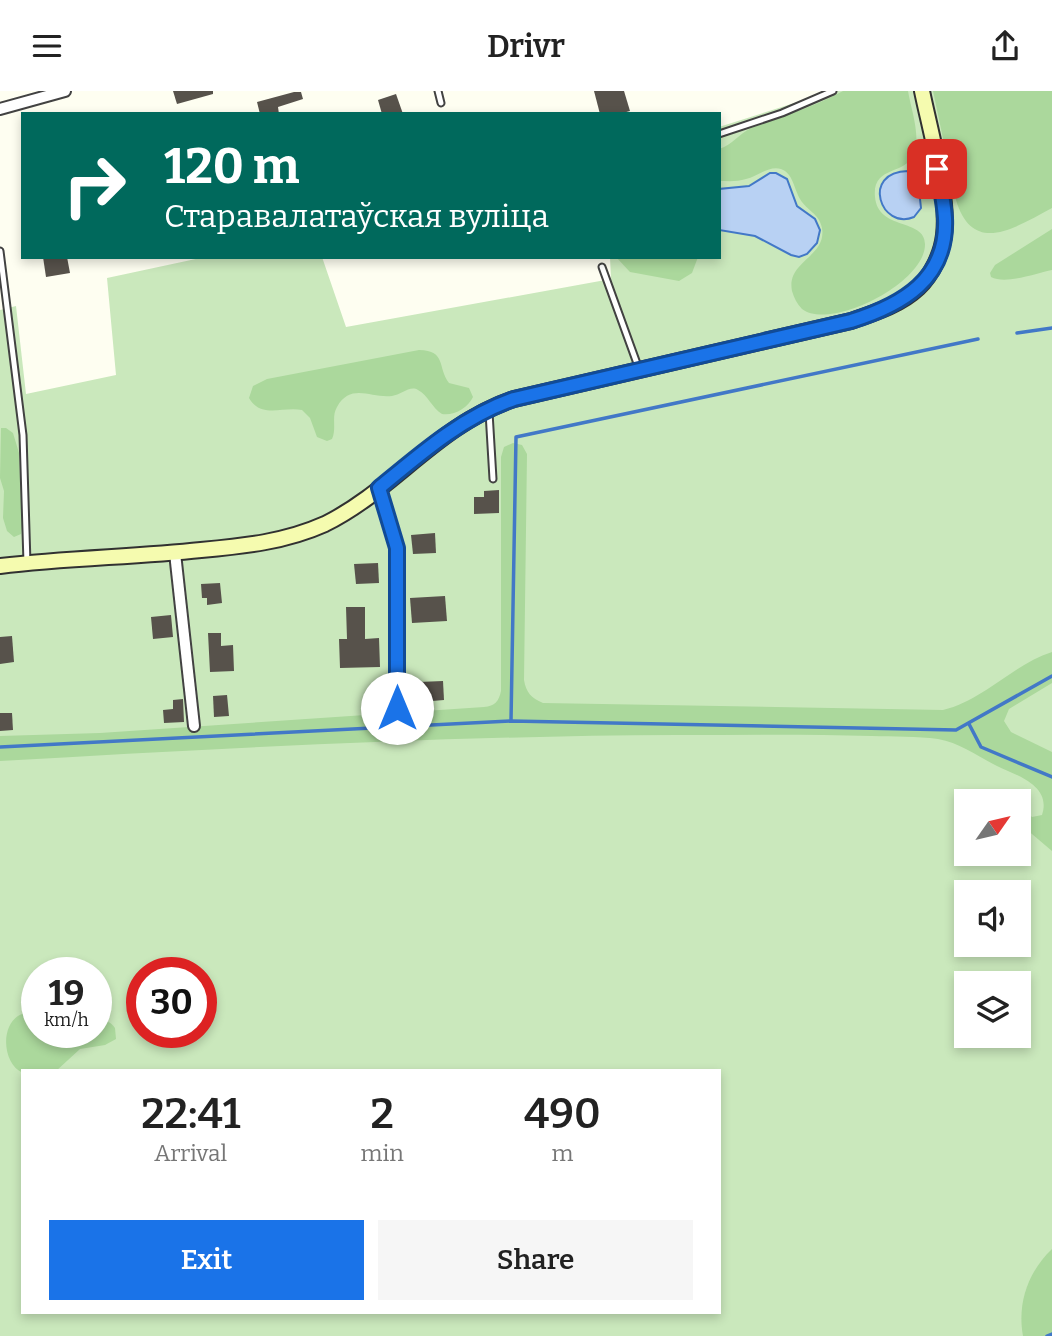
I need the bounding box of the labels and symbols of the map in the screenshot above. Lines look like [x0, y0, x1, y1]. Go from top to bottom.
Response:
pin [907, 139, 967, 199]
position arrow [360, 671, 434, 745]
north arrow [954, 789, 1031, 866]
speed limit sign: 30 [126, 957, 217, 1048]

